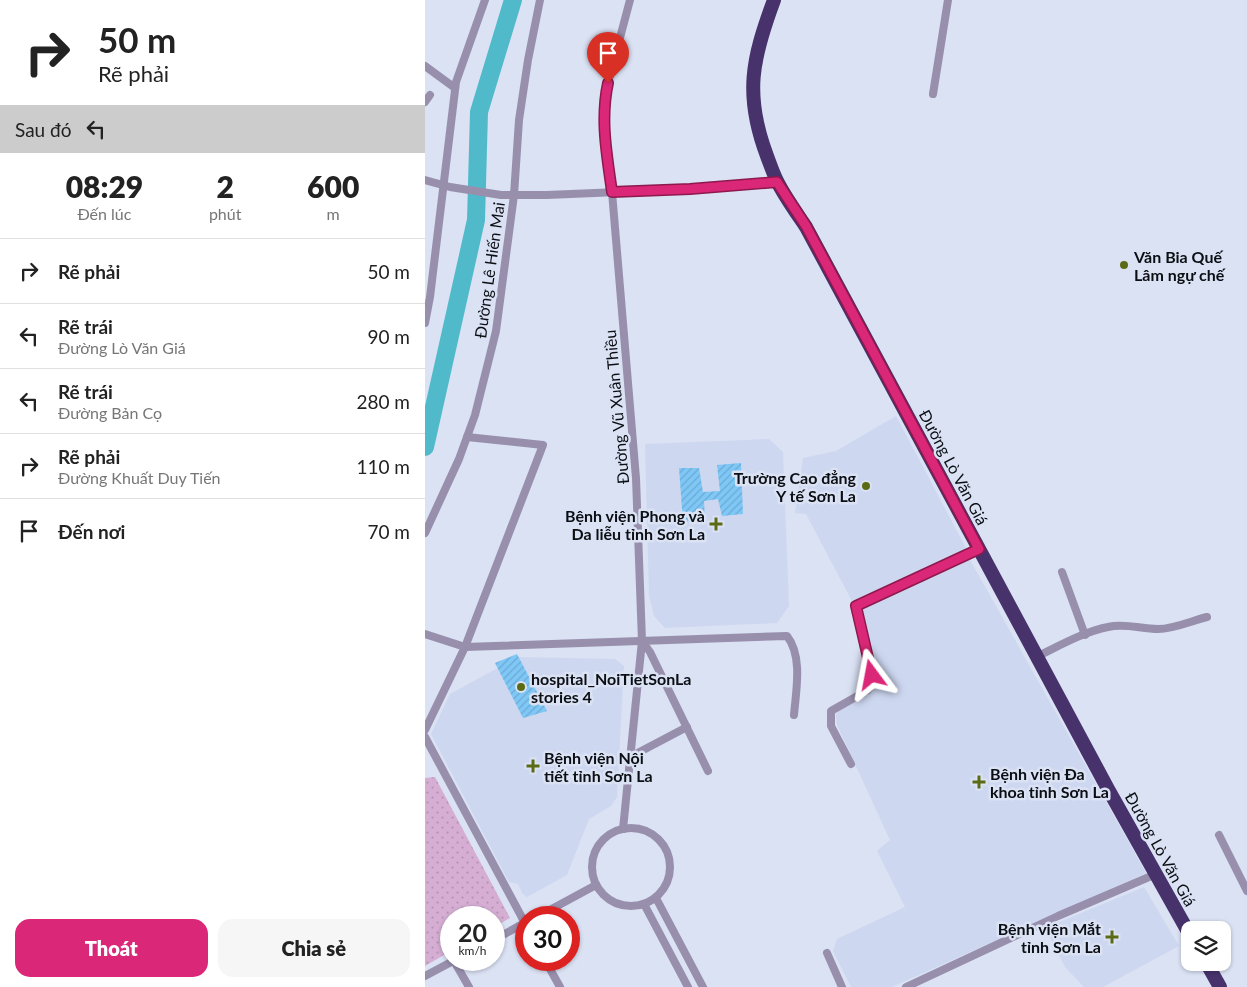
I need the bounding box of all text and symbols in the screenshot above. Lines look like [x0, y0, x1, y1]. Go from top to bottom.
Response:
text: 50 m [98, 18, 176, 60]
icon: right [15, 20, 80, 85]
pin [587, 32, 629, 83]
icon: arrive [594, 39, 622, 67]
text: Rẽ phải [98, 60, 169, 87]
icon: left [82, 115, 110, 143]
text: Sau đó [15, 118, 72, 141]
text: 08:29 [66, 168, 143, 204]
text: 2 [216, 168, 234, 204]
text: 600 [307, 168, 359, 204]
street label: Đường Lê Hiến Mai [470, 201, 508, 339]
text: Đến lúc [77, 204, 131, 223]
text: phút [209, 204, 241, 223]
text: m [327, 204, 340, 223]
place label: Văn Bia Quế Lâm ngự chế [1133, 247, 1226, 284]
icon: right [15, 257, 43, 285]
marker: Văn Bia Quế Lâm ngự chế [1118, 259, 1130, 271]
text: Rẽ phải [58, 260, 120, 283]
text: 50 m [367, 260, 410, 283]
text: Rẽ trái [58, 315, 113, 338]
icon: left [15, 322, 43, 350]
text: 90 m [367, 325, 410, 348]
street label: Đường Vũ Xuân Thiều [600, 329, 632, 485]
text: Đường Lò Văn Giá [58, 338, 186, 357]
text: Rẽ trái [58, 380, 113, 403]
icon: left [15, 387, 43, 415]
text: 280 m [356, 390, 410, 413]
text: Đường Bản Cọ [58, 403, 162, 422]
street label: Đường Lò Văn Giá [916, 406, 992, 528]
text: Rẽ phải [58, 445, 120, 468]
icon: right [15, 452, 43, 480]
text: 110 m [356, 455, 410, 478]
text: Đường Khuất Duy Tiến [58, 468, 221, 487]
place label: Trường Cao đẳng Y tế Sơn La [734, 468, 857, 505]
marker: Trường Cao đẳng Y tế Sơn La [860, 480, 872, 492]
place label: Bệnh viện Phong và Da liễu tỉnh Sơn La [565, 506, 705, 543]
icon: arrive [15, 517, 43, 545]
marker: Bệnh viện Phong và Da liễu tỉnh Sơn La [709, 517, 723, 531]
text: Đến nơi [58, 520, 125, 543]
text: 70 m [367, 520, 410, 543]
position arrow [845, 648, 897, 700]
place label: hospital_NoiTietSonLa stories 4 [531, 669, 691, 706]
marker: hospital_NoiTietSonLa stories 4 [515, 681, 527, 693]
place label: Bệnh viện Nội tiết tỉnh Sơn La [544, 748, 653, 785]
marker: Bệnh viện Nội tiết tỉnh Sơn La [526, 759, 540, 773]
place label: Bệnh viện Đa khoa tỉnh Sơn La [990, 764, 1109, 801]
marker: Bệnh viện Đa khoa tỉnh Sơn La [972, 775, 986, 789]
street label: Đường Lò Văn Giá [1122, 789, 1200, 909]
speed limit sign: 30 [515, 906, 580, 971]
text: 20 [458, 917, 487, 947]
button: Thoát [15, 919, 208, 977]
button: Chia sẻ [218, 919, 410, 977]
place label: Bệnh viện Mắt tỉnh Sơn La [998, 919, 1101, 956]
map controls [1181, 921, 1231, 971]
button: layers [1181, 921, 1231, 971]
marker: Bệnh viện Mắt tỉnh Sơn La [1105, 930, 1119, 944]
text: km/h [458, 943, 487, 958]

